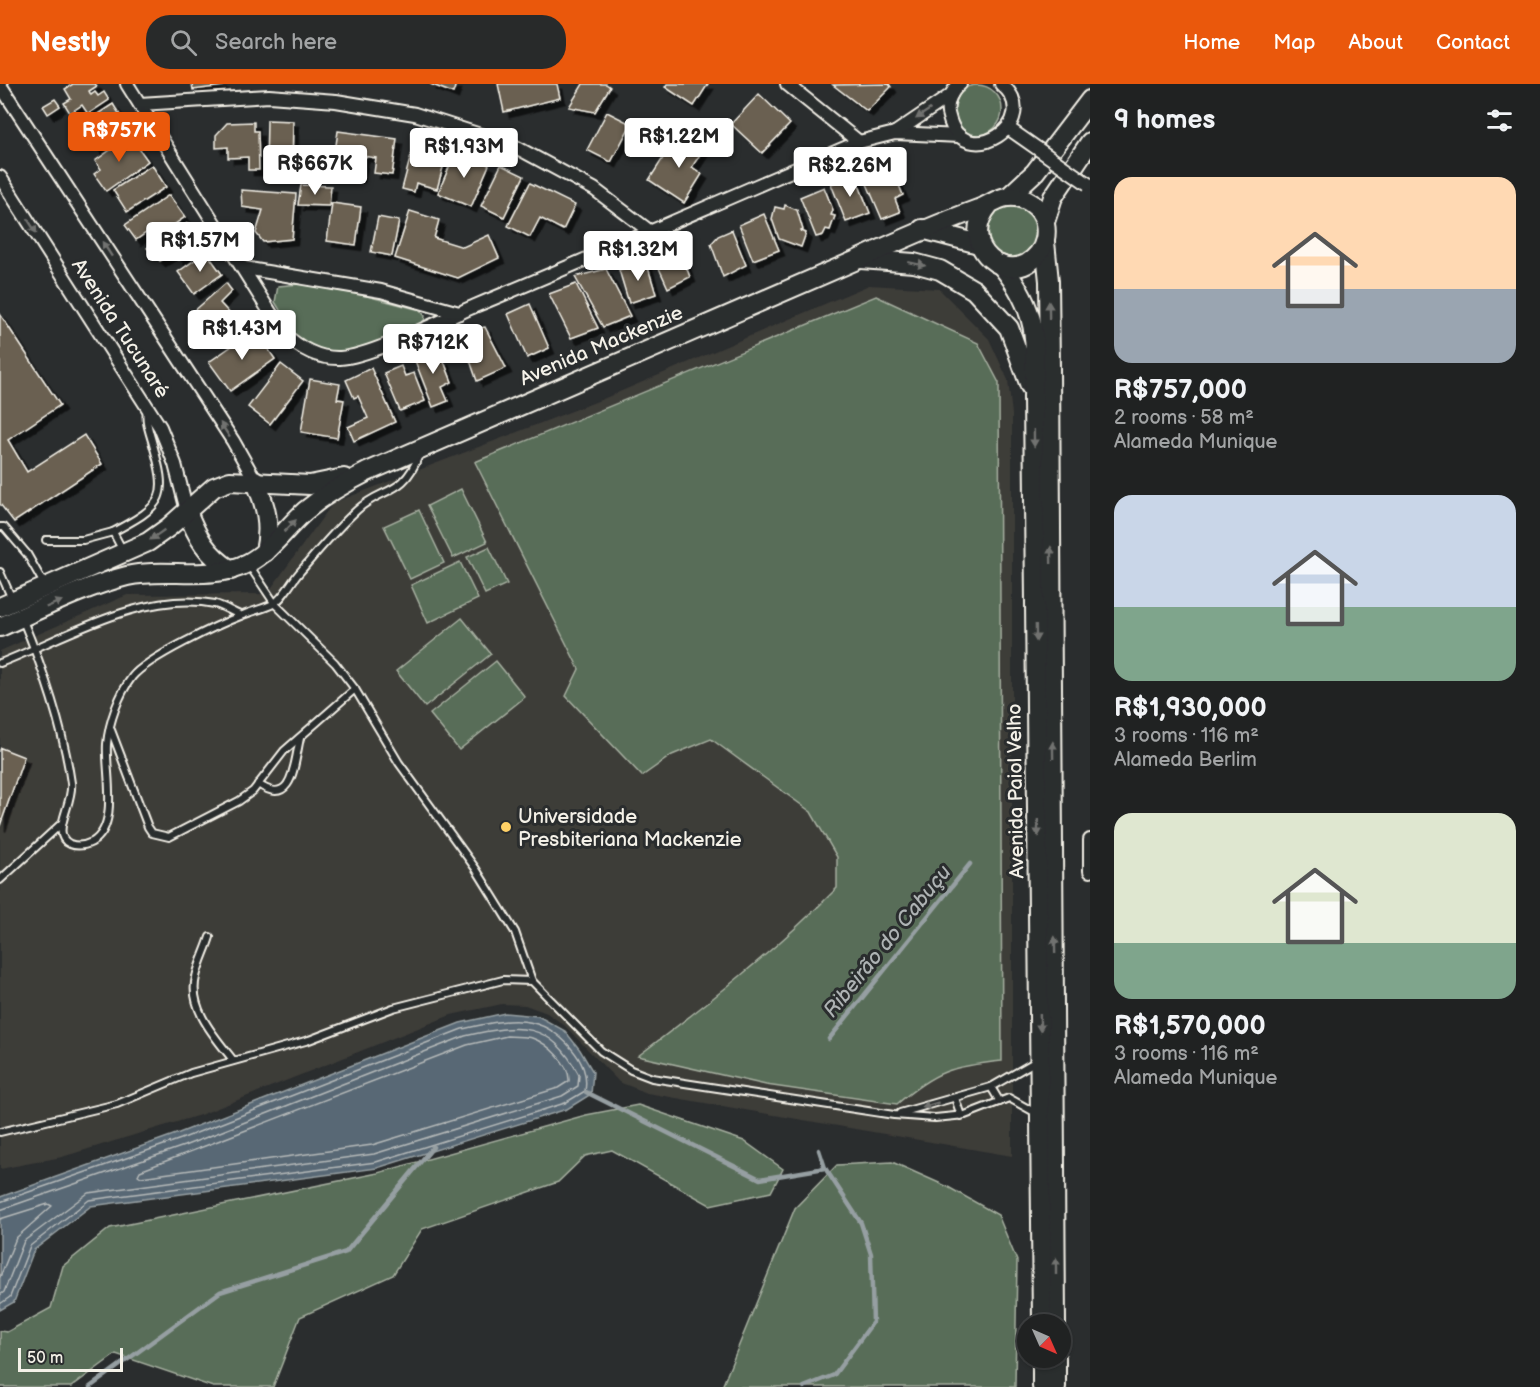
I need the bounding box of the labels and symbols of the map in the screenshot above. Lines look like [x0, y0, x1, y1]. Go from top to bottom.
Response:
one-way arrow [915, 109, 931, 120]
pin: R$757K [70, 112, 168, 163]
pin: R$1.22M [624, 118, 734, 169]
pin: R$1.93M [409, 128, 519, 179]
pin: R$667K [266, 145, 364, 196]
pin: R$2.26M [795, 147, 905, 198]
one-way arrow [26, 218, 37, 234]
pin: R$1.57M [145, 222, 255, 273]
pin: R$1.32M [583, 231, 693, 282]
one-way arrow [102, 241, 113, 257]
street label: Avenida Tucunaré [66, 254, 174, 403]
one-way arrow [908, 260, 926, 270]
one-way arrow [1045, 300, 1054, 319]
street label: Avenida Mackenzie [516, 301, 687, 391]
pin: R$1.43M [187, 310, 297, 361]
pin: R$712K [384, 324, 482, 375]
one-way arrow [220, 422, 231, 438]
one-way arrow [1029, 429, 1038, 448]
one-way arrow [283, 519, 297, 533]
one-way arrow [149, 529, 165, 540]
one-way arrow [1046, 546, 1055, 565]
one-way arrow [45, 599, 63, 609]
one-way arrow [1031, 624, 1041, 643]
street label: Avenida Paiol Velho [1002, 703, 1030, 879]
one-way arrow [1048, 741, 1058, 760]
place label: Universidade Presbiteriana Mackenzie [518, 805, 742, 852]
one-way arrow [1033, 819, 1043, 838]
marker: Universidade Presbiteriana Mackenzie [499, 820, 513, 834]
water label: Ribeirão do Cabuçu [818, 860, 957, 1022]
one-way arrow [1050, 936, 1060, 955]
one-way arrow [1036, 1013, 1045, 1032]
one-way arrow [921, 1101, 939, 1110]
one-way arrow [1051, 1257, 1061, 1276]
north arrow [1017, 1314, 1071, 1368]
scale bar [18, 1345, 123, 1372]

